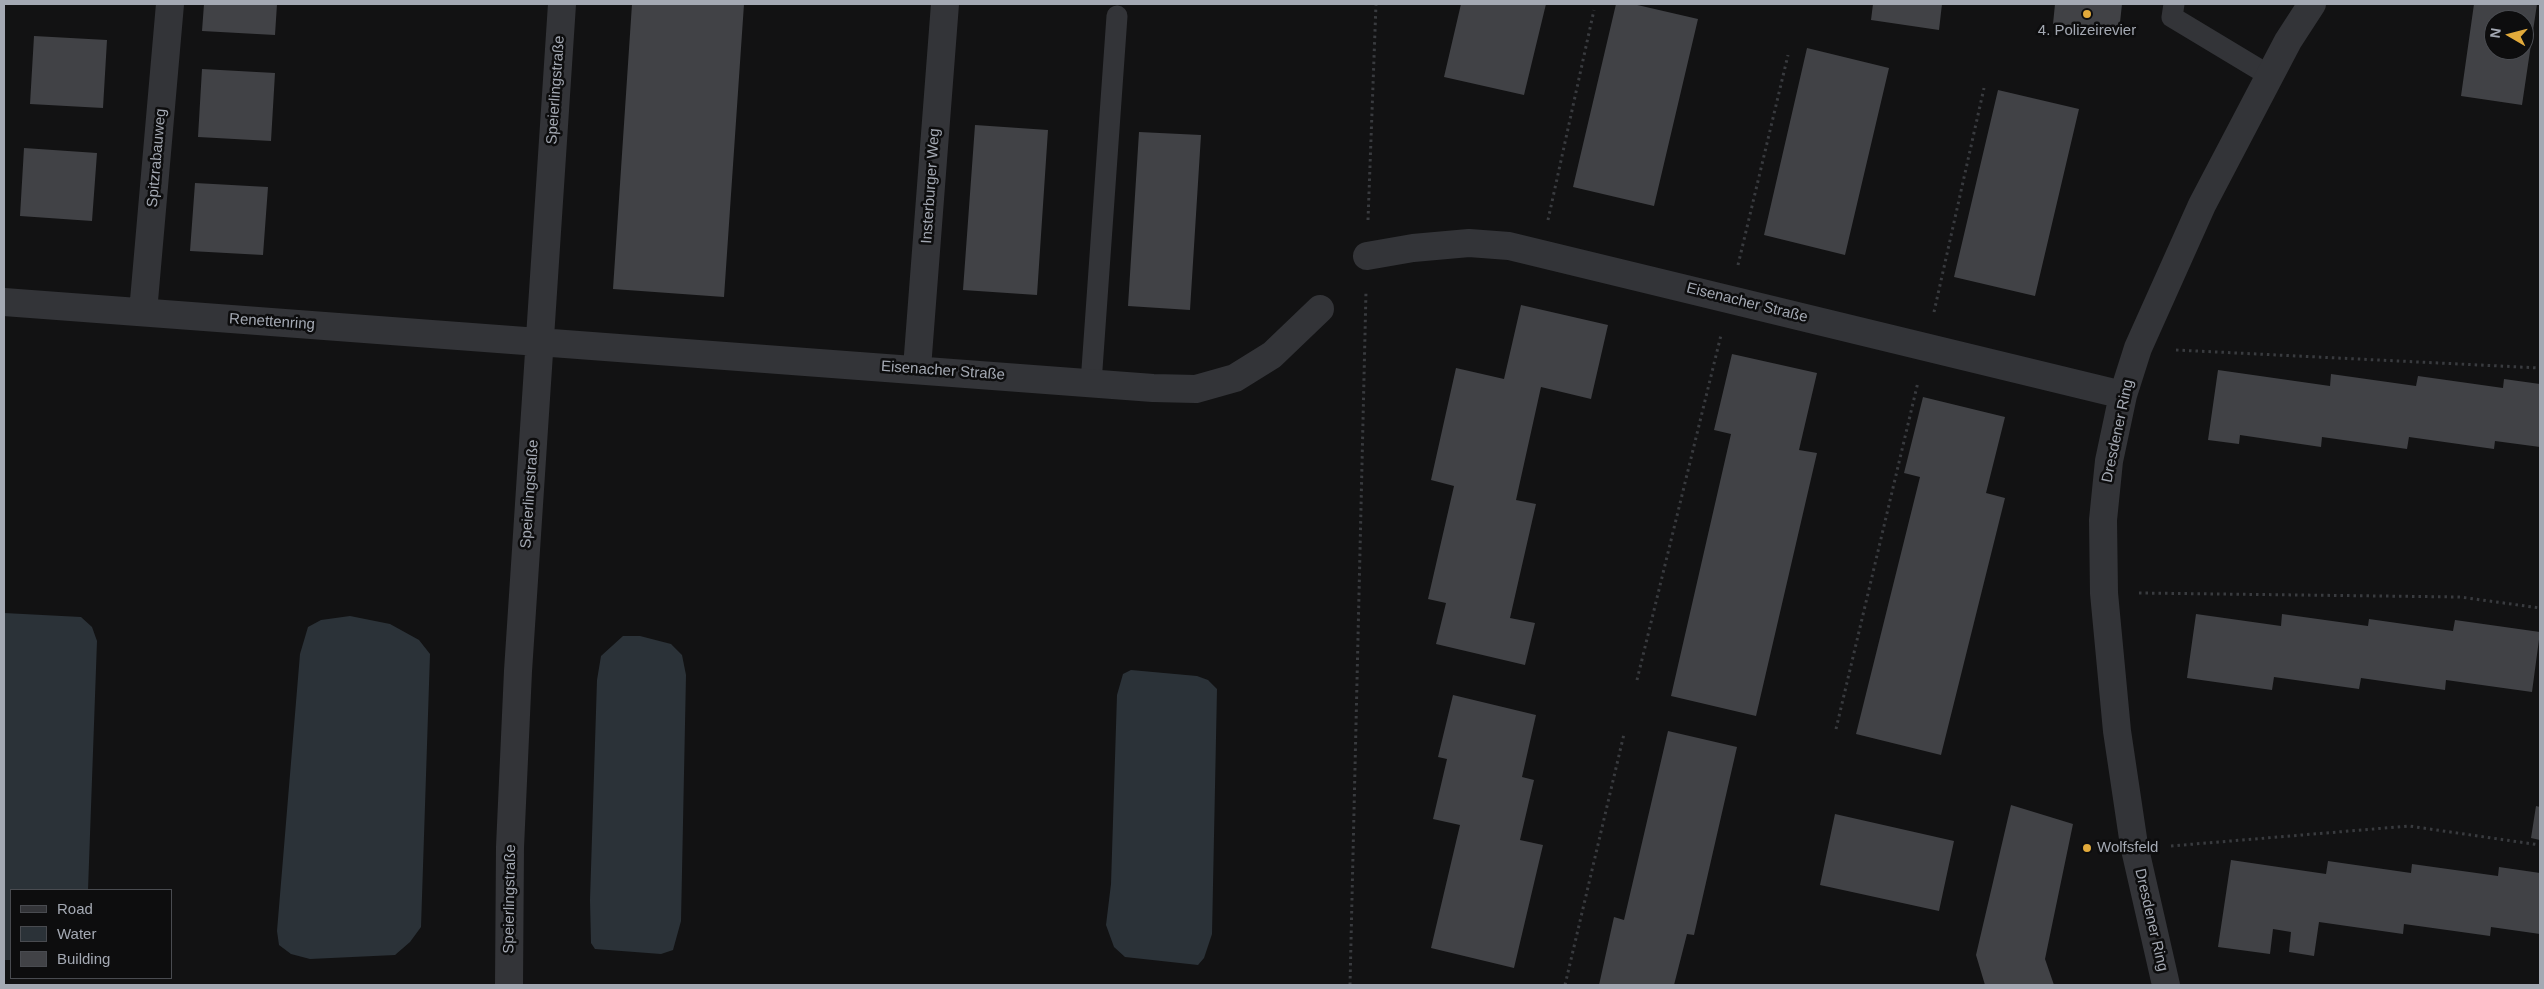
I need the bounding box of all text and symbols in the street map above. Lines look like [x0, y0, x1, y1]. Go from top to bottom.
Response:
marker: 4. Polizeirevier [2081, 8, 2093, 20]
north arrow [2484, 10, 2534, 60]
place label: 4. Polizeirevier [2038, 22, 2136, 40]
text: N [2487, 27, 2504, 39]
street label: Speierlingstraße [543, 35, 569, 145]
street label: Spitzrabauweg [144, 108, 170, 208]
street label: Insterburger Weg [918, 128, 944, 244]
street label: Eisenacher Straße [1685, 279, 1809, 327]
street label: Renettenring [229, 310, 315, 334]
street label: Eisenacher Straße [880, 358, 1006, 384]
street label: Dresdener Ring [2098, 378, 2138, 484]
street label: Speierlingstraße [517, 439, 543, 549]
place label: Wolfsfeld [2097, 839, 2158, 857]
marker: Wolfsfeld [2081, 842, 2093, 854]
street label: Speierlingstraße [500, 844, 520, 954]
street label: Dresdener Ring [2130, 867, 2172, 973]
legend [10, 889, 172, 979]
text: Road [57, 900, 93, 917]
text: Water [57, 925, 96, 942]
text: Building [57, 950, 110, 967]

